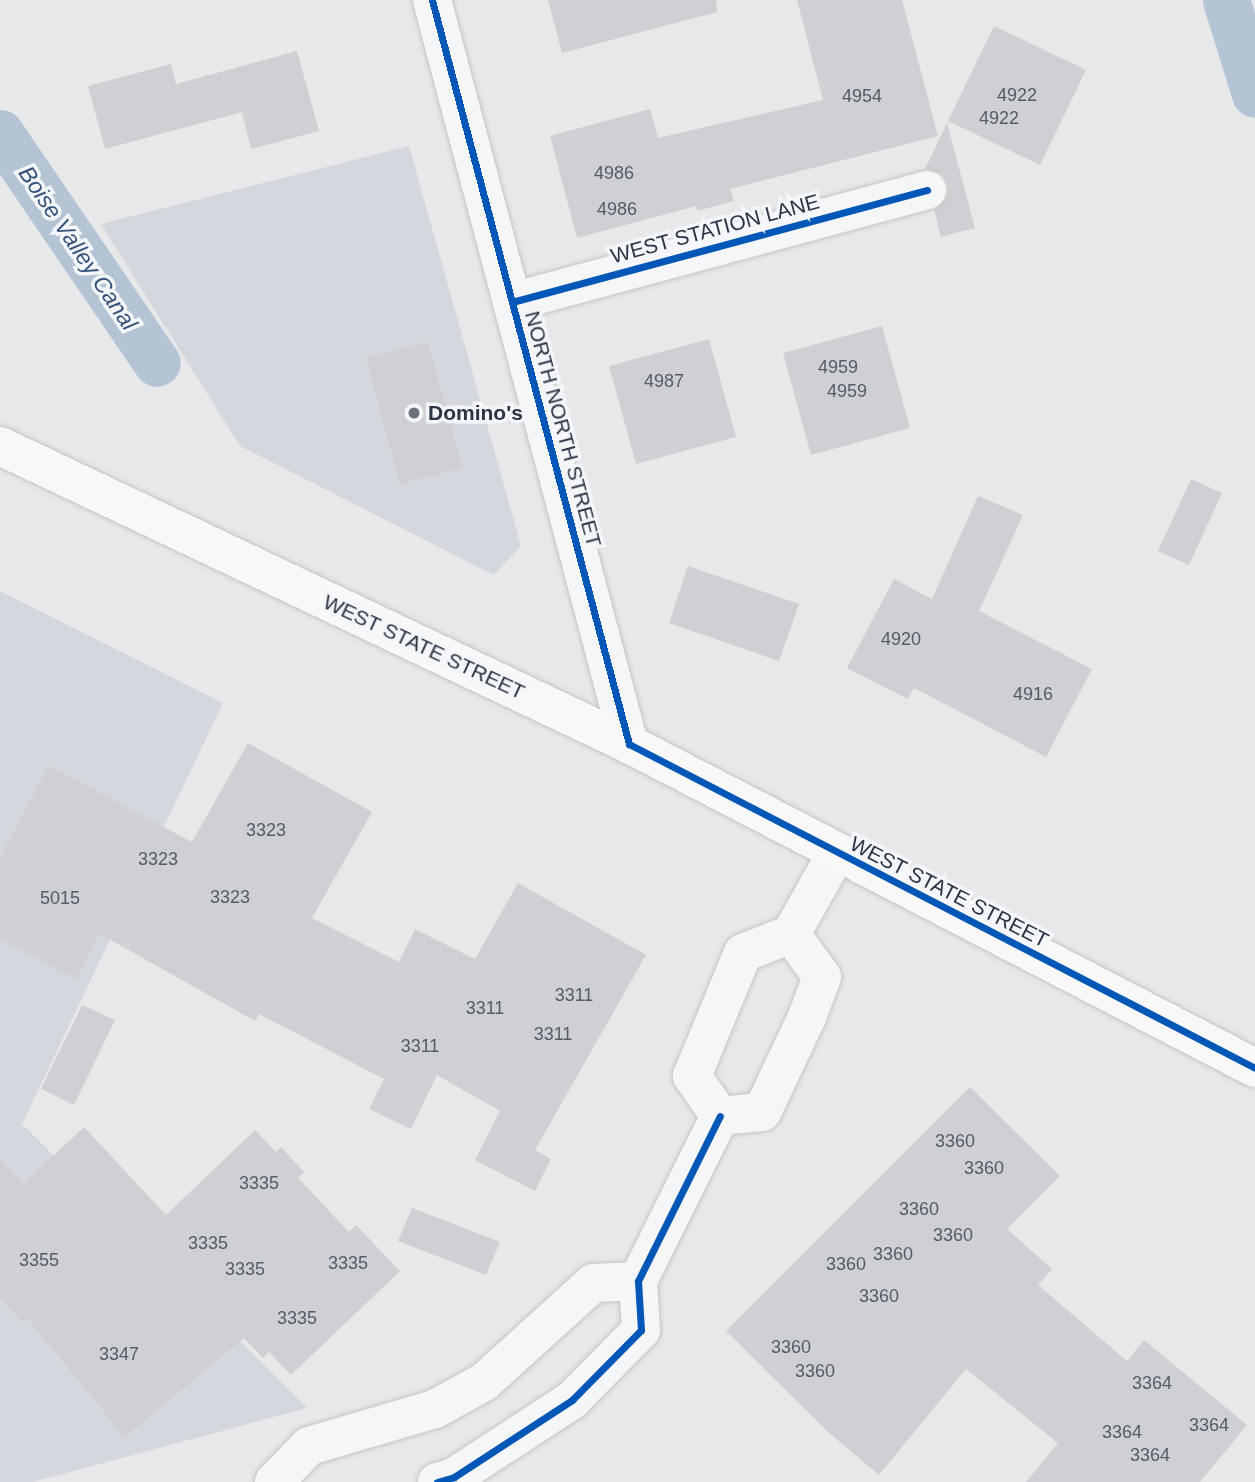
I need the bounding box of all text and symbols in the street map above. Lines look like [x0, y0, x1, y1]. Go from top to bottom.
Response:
house number: 4922 [997, 84, 1037, 106]
house number: 4954 [842, 85, 882, 107]
house number: 4922 [979, 107, 1019, 129]
water label: Boise Valley Canal [13, 161, 143, 335]
house number: 4986 [594, 162, 634, 184]
street label: WEST STATION LANE [608, 189, 822, 269]
house number: 4986 [597, 198, 637, 220]
street label: NORTH NORTH STREET [519, 308, 607, 550]
house number: 4959 [818, 356, 858, 378]
house number: 4987 [644, 370, 684, 392]
house number: 4959 [827, 380, 867, 402]
place label: Domino's [428, 400, 523, 426]
marker: Domino's [406, 405, 422, 421]
street label: WEST STATE STREET [319, 589, 529, 705]
house number: 4920 [881, 628, 921, 650]
house number: 4916 [1013, 683, 1053, 705]
house number: 3323 [246, 819, 286, 841]
street label: WEST STATE STREET [845, 831, 1053, 953]
house number: 3323 [138, 848, 178, 870]
house number: 3323 [210, 886, 250, 908]
house number: 5015 [40, 887, 80, 909]
house number: 3311 [555, 984, 593, 1006]
house number: 3311 [466, 997, 504, 1019]
house number: 3311 [534, 1023, 572, 1045]
house number: 3311 [401, 1035, 439, 1057]
house number: 3360 [935, 1130, 975, 1152]
house number: 3360 [964, 1157, 1004, 1179]
house number: 3335 [239, 1172, 279, 1194]
house number: 3360 [899, 1198, 939, 1220]
house number: 3360 [933, 1224, 973, 1246]
house number: 3335 [188, 1232, 228, 1254]
house number: 3360 [873, 1243, 913, 1265]
house number: 3355 [19, 1249, 59, 1271]
house number: 3335 [328, 1252, 368, 1274]
house number: 3360 [826, 1253, 866, 1275]
house number: 3335 [225, 1258, 265, 1280]
house number: 3360 [859, 1285, 899, 1307]
house number: 3335 [277, 1307, 317, 1329]
house number: 3360 [771, 1336, 811, 1358]
house number: 3347 [99, 1343, 139, 1365]
house number: 3360 [795, 1360, 835, 1382]
house number: 3364 [1132, 1372, 1172, 1394]
house number: 3364 [1189, 1414, 1229, 1436]
house number: 3364 [1102, 1421, 1142, 1443]
house number: 3364 [1130, 1444, 1170, 1466]

